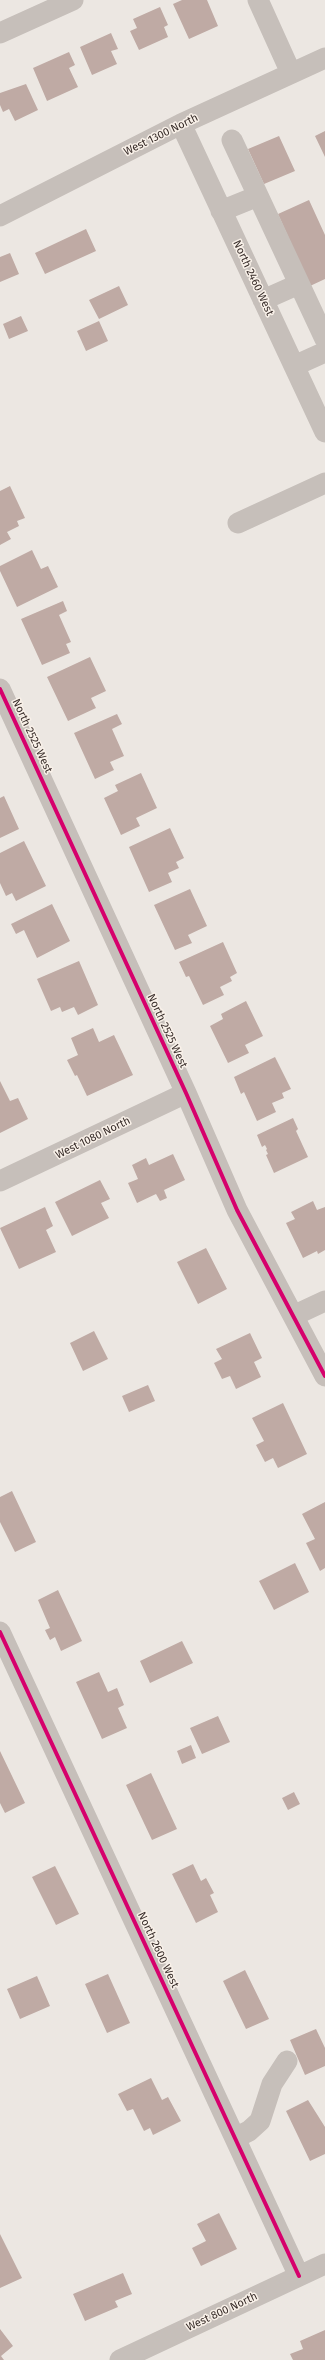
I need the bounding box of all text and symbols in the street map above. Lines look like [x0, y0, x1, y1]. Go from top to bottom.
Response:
street label: West 1300 North [122, 111, 200, 159]
street label: North 2460 West [230, 238, 276, 318]
street label: North 2525 West [9, 697, 55, 775]
street label: North 2525 West [144, 992, 190, 1070]
street label: West 1080 North [53, 1114, 133, 1162]
street label: North 2600 West [135, 1910, 181, 1990]
street label: West 800 North [184, 2290, 260, 2334]

